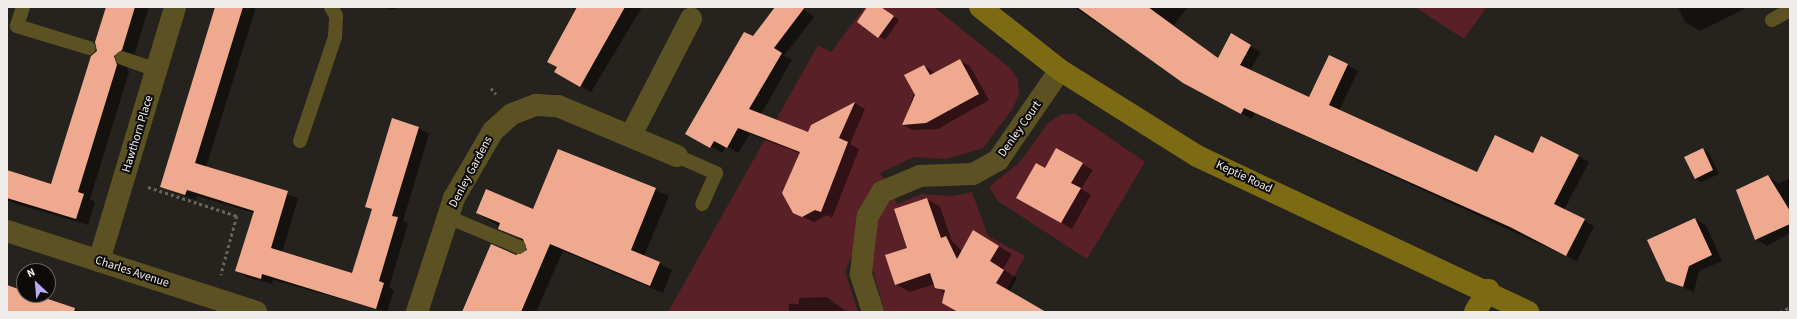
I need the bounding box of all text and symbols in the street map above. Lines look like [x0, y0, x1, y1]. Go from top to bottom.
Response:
street label: Hawthorn Place [119, 94, 157, 174]
street label: Denley Court [995, 98, 1045, 160]
street label: Denley Gardens [446, 134, 496, 210]
street label: Keptie Road [1214, 158, 1274, 196]
street label: Charles Avenue [93, 253, 171, 291]
north arrow [16, 263, 56, 303]
text: N [24, 264, 38, 281]

